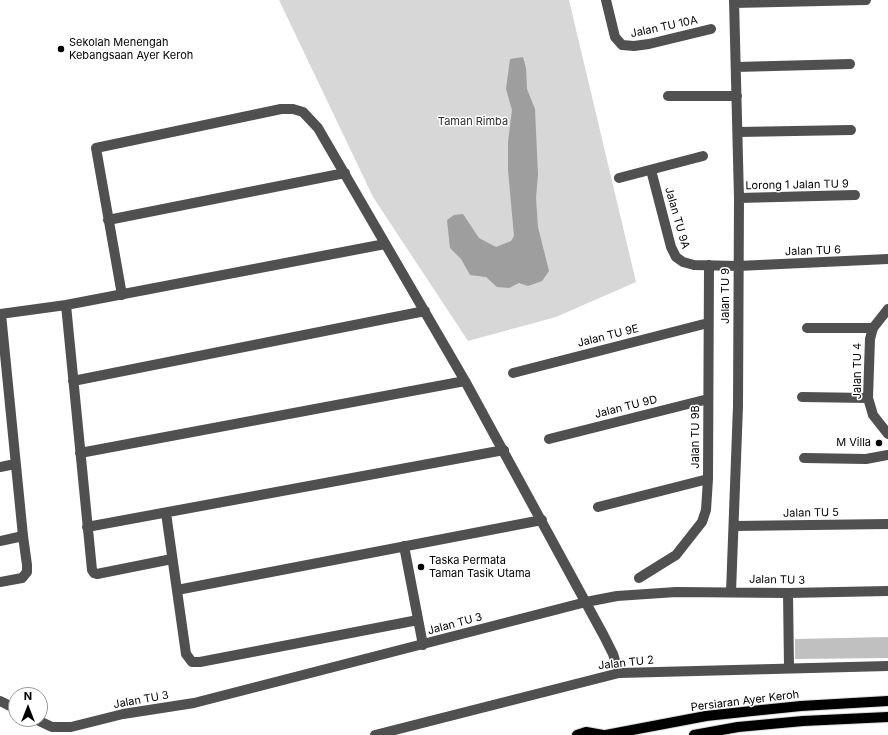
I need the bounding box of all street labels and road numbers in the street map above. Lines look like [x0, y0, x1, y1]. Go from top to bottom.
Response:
street label: Jalan TU 10A [629, 13, 699, 41]
street label: Lorong 1 Jalan TU 9 [745, 177, 849, 193]
street label: Jalan TU 9A [662, 186, 692, 250]
street label: Jalan TU 6 [785, 243, 841, 259]
street label: Jalan TU 9 [719, 268, 733, 324]
street label: Jalan TU 9E [576, 322, 640, 350]
street label: Jalan TU 4 [851, 343, 865, 399]
street label: Jalan TU 9D [593, 393, 659, 421]
street label: Jalan TU 9B [689, 405, 703, 469]
street label: Jalan TU 5 [783, 506, 839, 520]
street label: Jalan TU 3 [749, 573, 805, 587]
street label: Jalan TU 3 [426, 610, 484, 638]
street label: Jalan TU 2 [597, 654, 655, 672]
street label: Persiaran Ayer Keroh [690, 688, 800, 714]
street label: Jalan TU 3 [112, 689, 170, 711]

